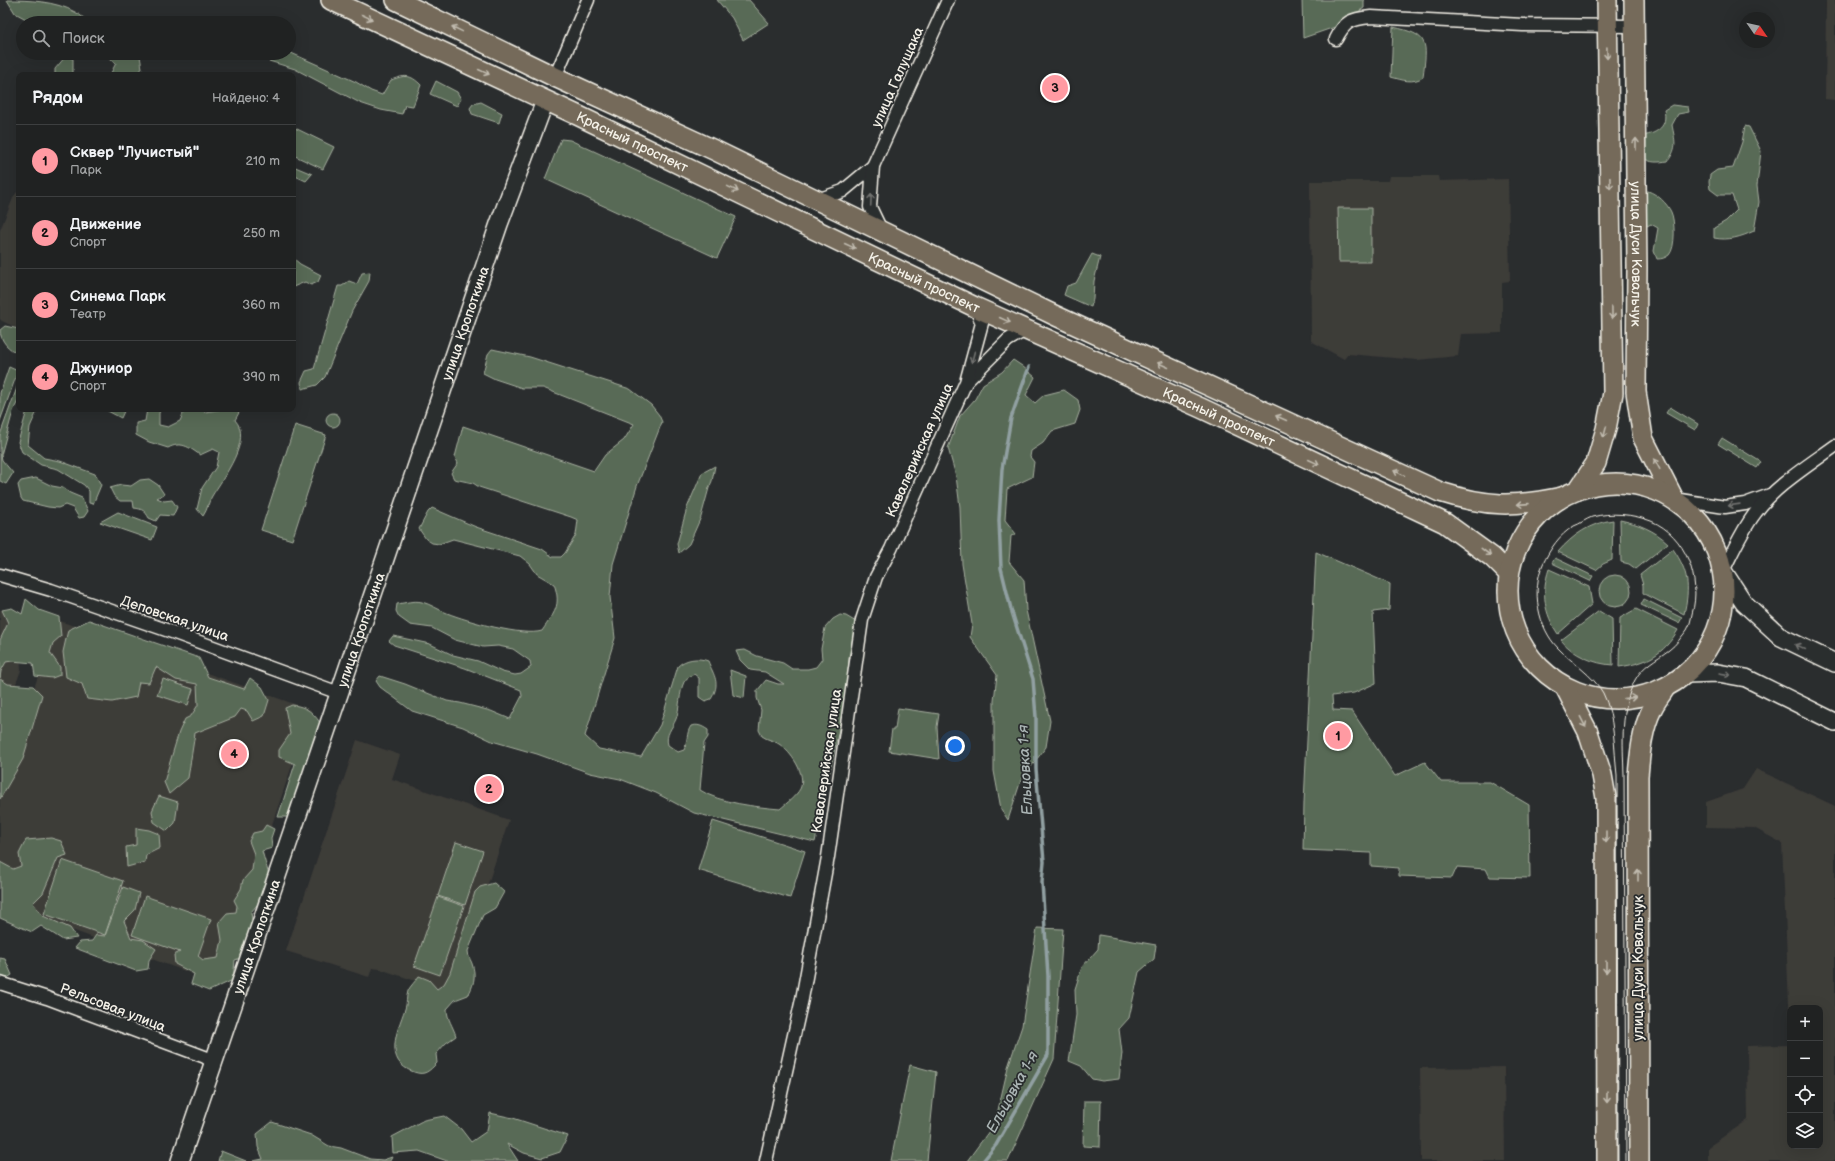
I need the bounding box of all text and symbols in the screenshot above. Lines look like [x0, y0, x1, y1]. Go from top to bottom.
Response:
north arrow [1739, 12, 1775, 48]
one-way arrow [360, 14, 372, 21]
search box [16, 16, 296, 60]
street label: улица Галущака [868, 24, 928, 130]
one-way arrow [451, 25, 463, 32]
icon: search [30, 27, 52, 49]
text: Поиск [62, 29, 105, 48]
one-way arrow [1604, 46, 1611, 59]
one-way arrow [478, 69, 490, 76]
pin: 3 [1042, 73, 1068, 103]
text: Рядом [32, 88, 83, 108]
text: Найдено: 4 [212, 90, 280, 106]
street label: Красный проспект [573, 108, 691, 177]
one-way arrow [1632, 138, 1640, 151]
text: Сквер "Лучистый" [70, 143, 199, 162]
text: 1 [42, 153, 48, 169]
text: 210 m [246, 153, 280, 169]
text: Парк [70, 162, 102, 178]
one-way arrow [1606, 176, 1613, 189]
street label: улица Дуси Ковальчук [1627, 181, 1645, 327]
one-way arrow [726, 186, 738, 193]
one-way arrow [867, 194, 874, 207]
text: Движение [70, 215, 141, 234]
text: 2 [41, 225, 49, 241]
text: 250 m [243, 225, 280, 241]
text: Спорт [70, 234, 106, 250]
one-way arrow [844, 243, 856, 250]
street label: Красный проспект [865, 249, 983, 317]
street label: улица Кропоткина [438, 263, 493, 383]
text: Синема Парк [70, 287, 166, 306]
text: 3 [41, 297, 49, 313]
text: 360 m [242, 297, 280, 313]
text: Театр [70, 306, 106, 322]
one-way arrow [1608, 306, 1616, 319]
one-way arrow [998, 317, 1010, 324]
one-way arrow [969, 350, 976, 363]
text: Джуниор [70, 359, 132, 378]
one-way arrow [1157, 361, 1169, 368]
text: 4 [41, 369, 49, 385]
text: 390 m [243, 369, 280, 385]
text: Спорт [70, 378, 106, 394]
street label: Кавалерийская улица [882, 380, 957, 520]
street label: Красный проспект [1160, 384, 1278, 451]
one-way arrow [1275, 414, 1287, 422]
one-way arrow [1601, 425, 1608, 438]
one-way arrow [1653, 458, 1660, 470]
one-way arrow [1308, 459, 1320, 466]
one-way arrow [1393, 469, 1405, 476]
one-way arrow [1517, 500, 1530, 507]
one-way arrow [1728, 501, 1741, 509]
one-way arrow [1480, 548, 1491, 557]
street label: улица Кропоткина [334, 570, 389, 690]
street label: Деповская улица [119, 592, 232, 645]
one-way arrow [1794, 643, 1806, 650]
one-way arrow [1718, 670, 1731, 678]
street label: Кавалерийская улица [808, 687, 845, 834]
one-way arrow [1623, 694, 1636, 701]
one-way arrow [1580, 716, 1587, 728]
pin: 1 [1325, 721, 1351, 751]
water label: Ельцовка 1-я [1014, 724, 1037, 816]
your location [945, 736, 965, 756]
pin: 4 [221, 739, 247, 769]
pin: 2 [476, 774, 502, 804]
one-way arrow [1602, 830, 1610, 843]
one-way arrow [1634, 869, 1642, 882]
street label: улица Кропоткина [229, 877, 284, 996]
street label: улица Дуси Ковальчук [1630, 895, 1647, 1041]
one-way arrow [1602, 960, 1610, 973]
street label: Рельсовая улица [58, 980, 169, 1036]
map controls [1787, 1005, 1823, 1149]
button: + [1787, 1005, 1823, 1041]
button: − [1787, 1041, 1823, 1077]
water label: Ельцовка 1-я [982, 1047, 1043, 1136]
button: locate [1787, 1077, 1823, 1113]
one-way arrow [1603, 1090, 1611, 1103]
button: layers [1787, 1113, 1823, 1149]

